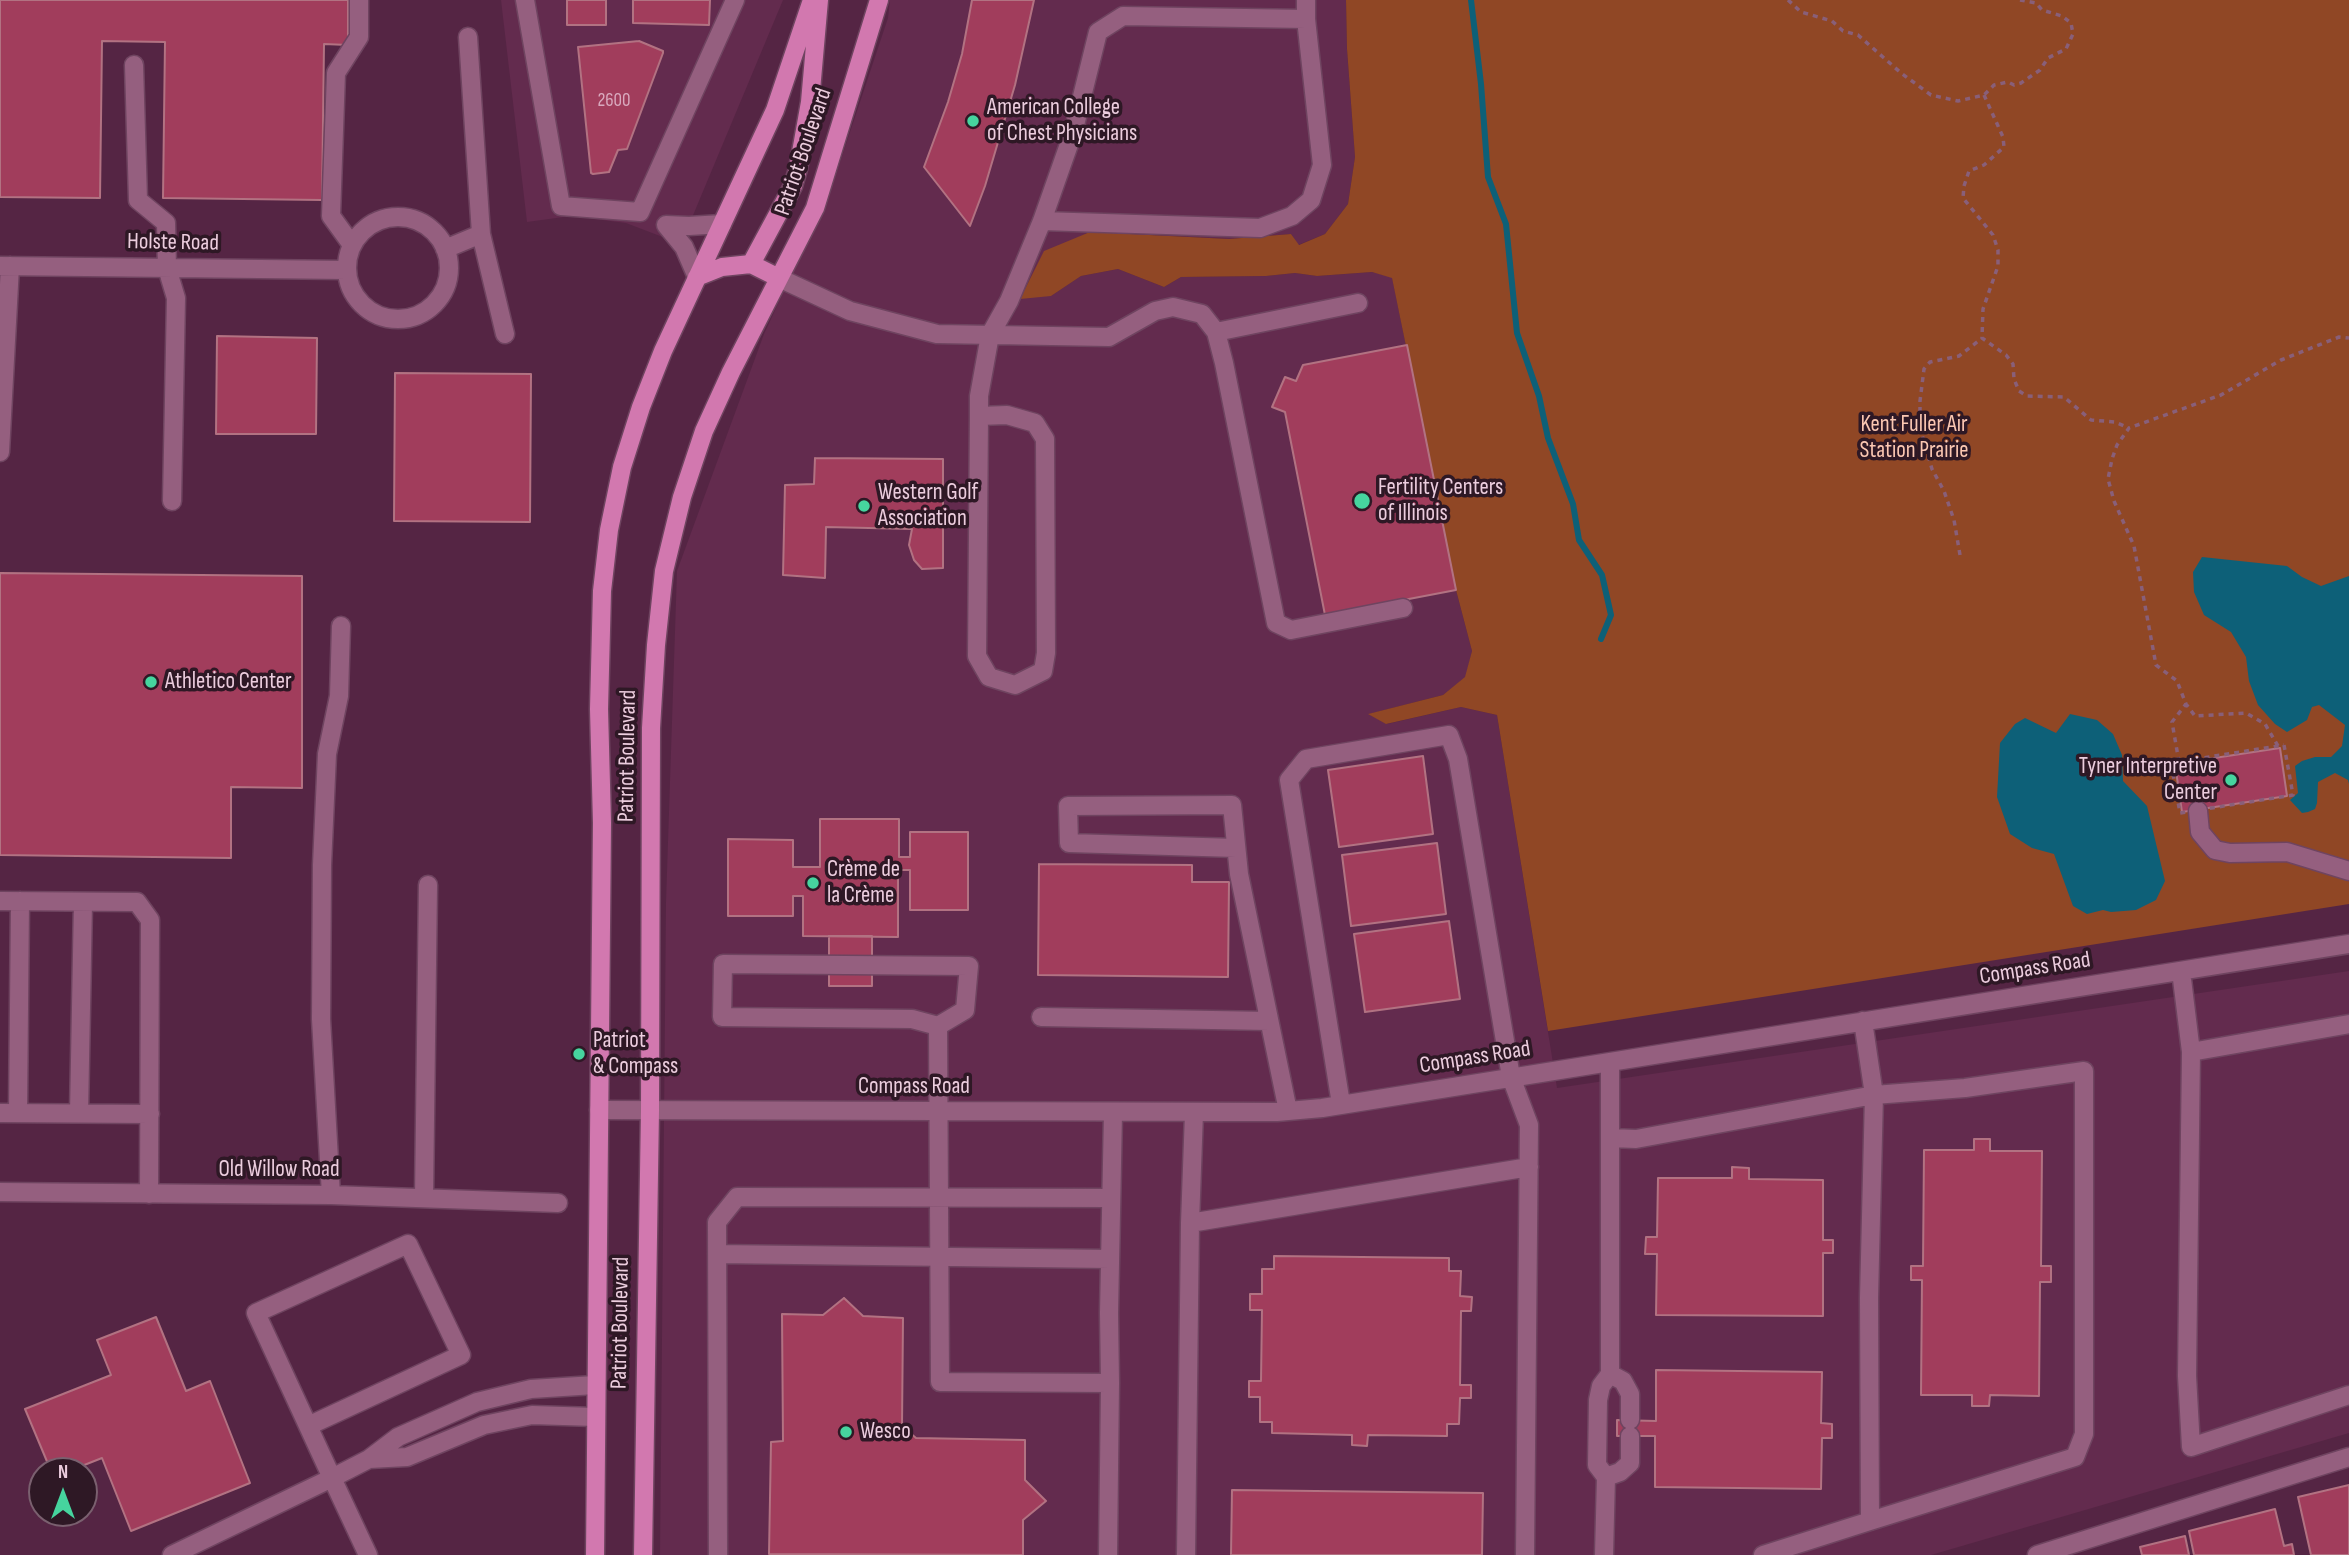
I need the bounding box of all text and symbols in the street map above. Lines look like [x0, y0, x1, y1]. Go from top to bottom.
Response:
street label: Patriot Boulevard [769, 85, 839, 219]
house number: 2600 [597, 90, 631, 112]
place label: American College of Chest Physicians [987, 94, 1137, 148]
marker: American College of Chest Physicians [965, 113, 981, 129]
street label: Holste Road [127, 228, 219, 258]
park label: Kent Fuller Air Station Prairie [1859, 411, 1969, 465]
place label: Fertility Centers of Illinois [1378, 474, 1503, 528]
place label: Western Golf Association [878, 479, 978, 533]
marker: Fertility Centers of Illinois [1352, 491, 1372, 511]
marker: Western Golf Association [856, 498, 872, 514]
place label: Athletico Center [165, 668, 292, 696]
marker: Athletico Center [143, 674, 159, 690]
street label: Patriot Boulevard [613, 690, 643, 822]
place label: Tyner Interpretive Center [2079, 753, 2217, 807]
marker: Tyner Interpretive Center [2223, 772, 2239, 788]
place label: Crème de la Crème [827, 856, 900, 910]
marker: Crème de la Crème [805, 875, 821, 891]
street label: Compass Road [1978, 947, 2092, 991]
place label: Patriot & Compass [593, 1027, 678, 1081]
street label: Compass Road [1418, 1036, 1532, 1080]
marker: Patriot & Compass [571, 1046, 587, 1062]
street label: Compass Road [858, 1073, 970, 1101]
street label: Old Willow Road [218, 1156, 340, 1184]
street label: Patriot Boulevard [606, 1257, 636, 1389]
place label: Wesco [860, 1418, 911, 1446]
marker: Wesco [838, 1424, 854, 1440]
north arrow [28, 1457, 98, 1527]
text: N [58, 1461, 68, 1484]

